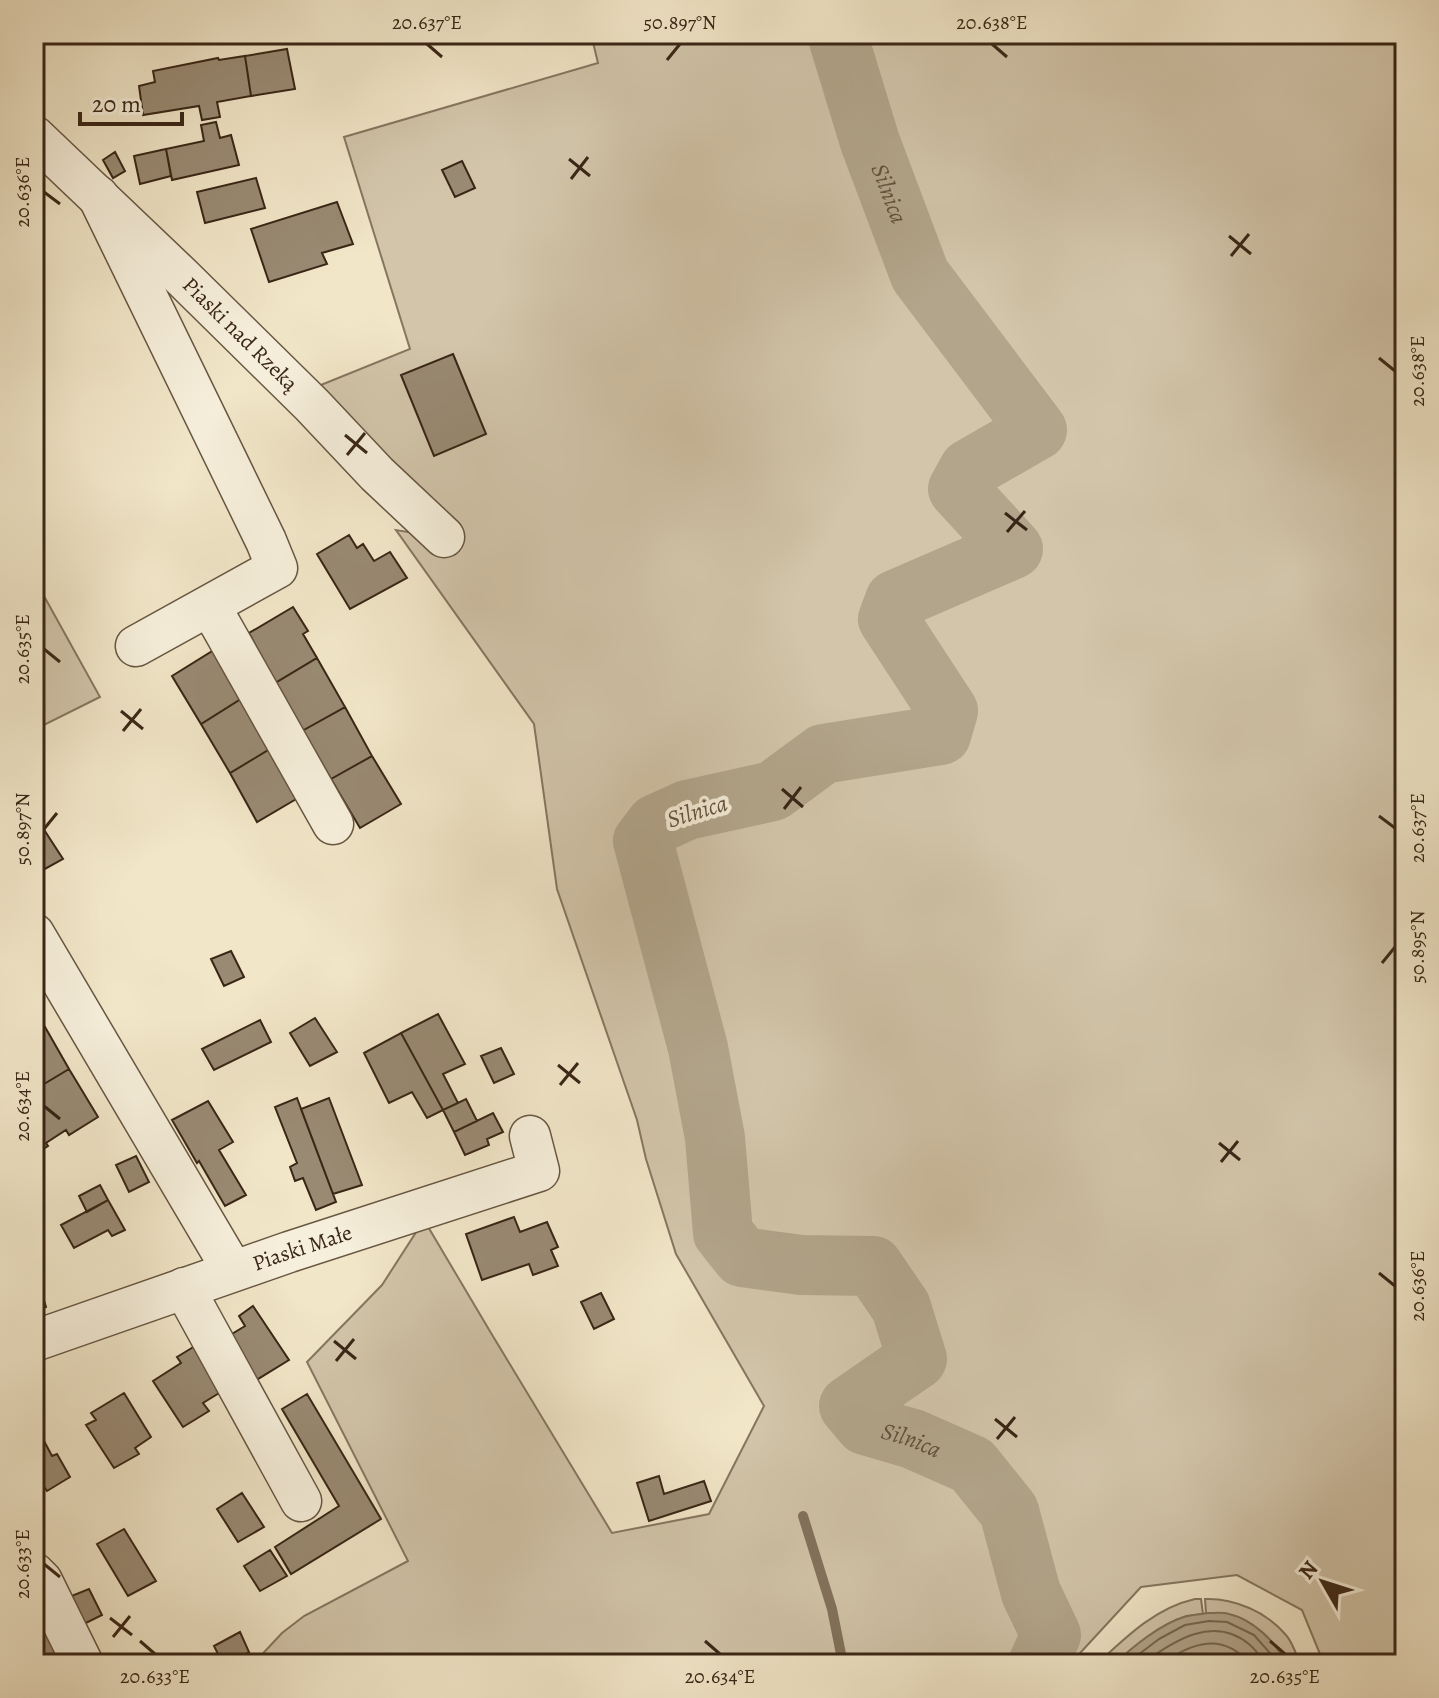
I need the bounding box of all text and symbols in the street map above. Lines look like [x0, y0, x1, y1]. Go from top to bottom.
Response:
text: 20.637°E [392, 9, 462, 36]
text: 50.897°N [644, 9, 716, 36]
text: 20.638°E [956, 9, 1028, 36]
scale bar [80, 76, 182, 126]
text: 20 m [92, 88, 141, 120]
text: 20.636°E [9, 157, 36, 227]
water label: Silnica [864, 159, 915, 228]
street label: Piaski nad Rzeką [176, 270, 305, 399]
text: 20.638°E [1404, 335, 1431, 407]
text: 20.635°E [9, 614, 36, 684]
water label: Silnica [663, 787, 731, 835]
text: 50.897°N [9, 793, 36, 865]
text: 20.637°E [1404, 793, 1431, 863]
text: 50.895°N [1404, 910, 1431, 984]
text: 20.634°E [9, 1071, 36, 1141]
street label: Piaski Małe [248, 1218, 356, 1279]
text: 20.636°E [1404, 1251, 1431, 1321]
water label: Silnica [878, 1415, 946, 1465]
text: 20.633°E [9, 1529, 36, 1599]
north arrow [1283, 1542, 1363, 1622]
text: N [1292, 1554, 1325, 1586]
text: 20.633°E [120, 1663, 190, 1690]
text: 20.634°E [685, 1663, 755, 1690]
text: 20.635°E [1250, 1663, 1320, 1690]

